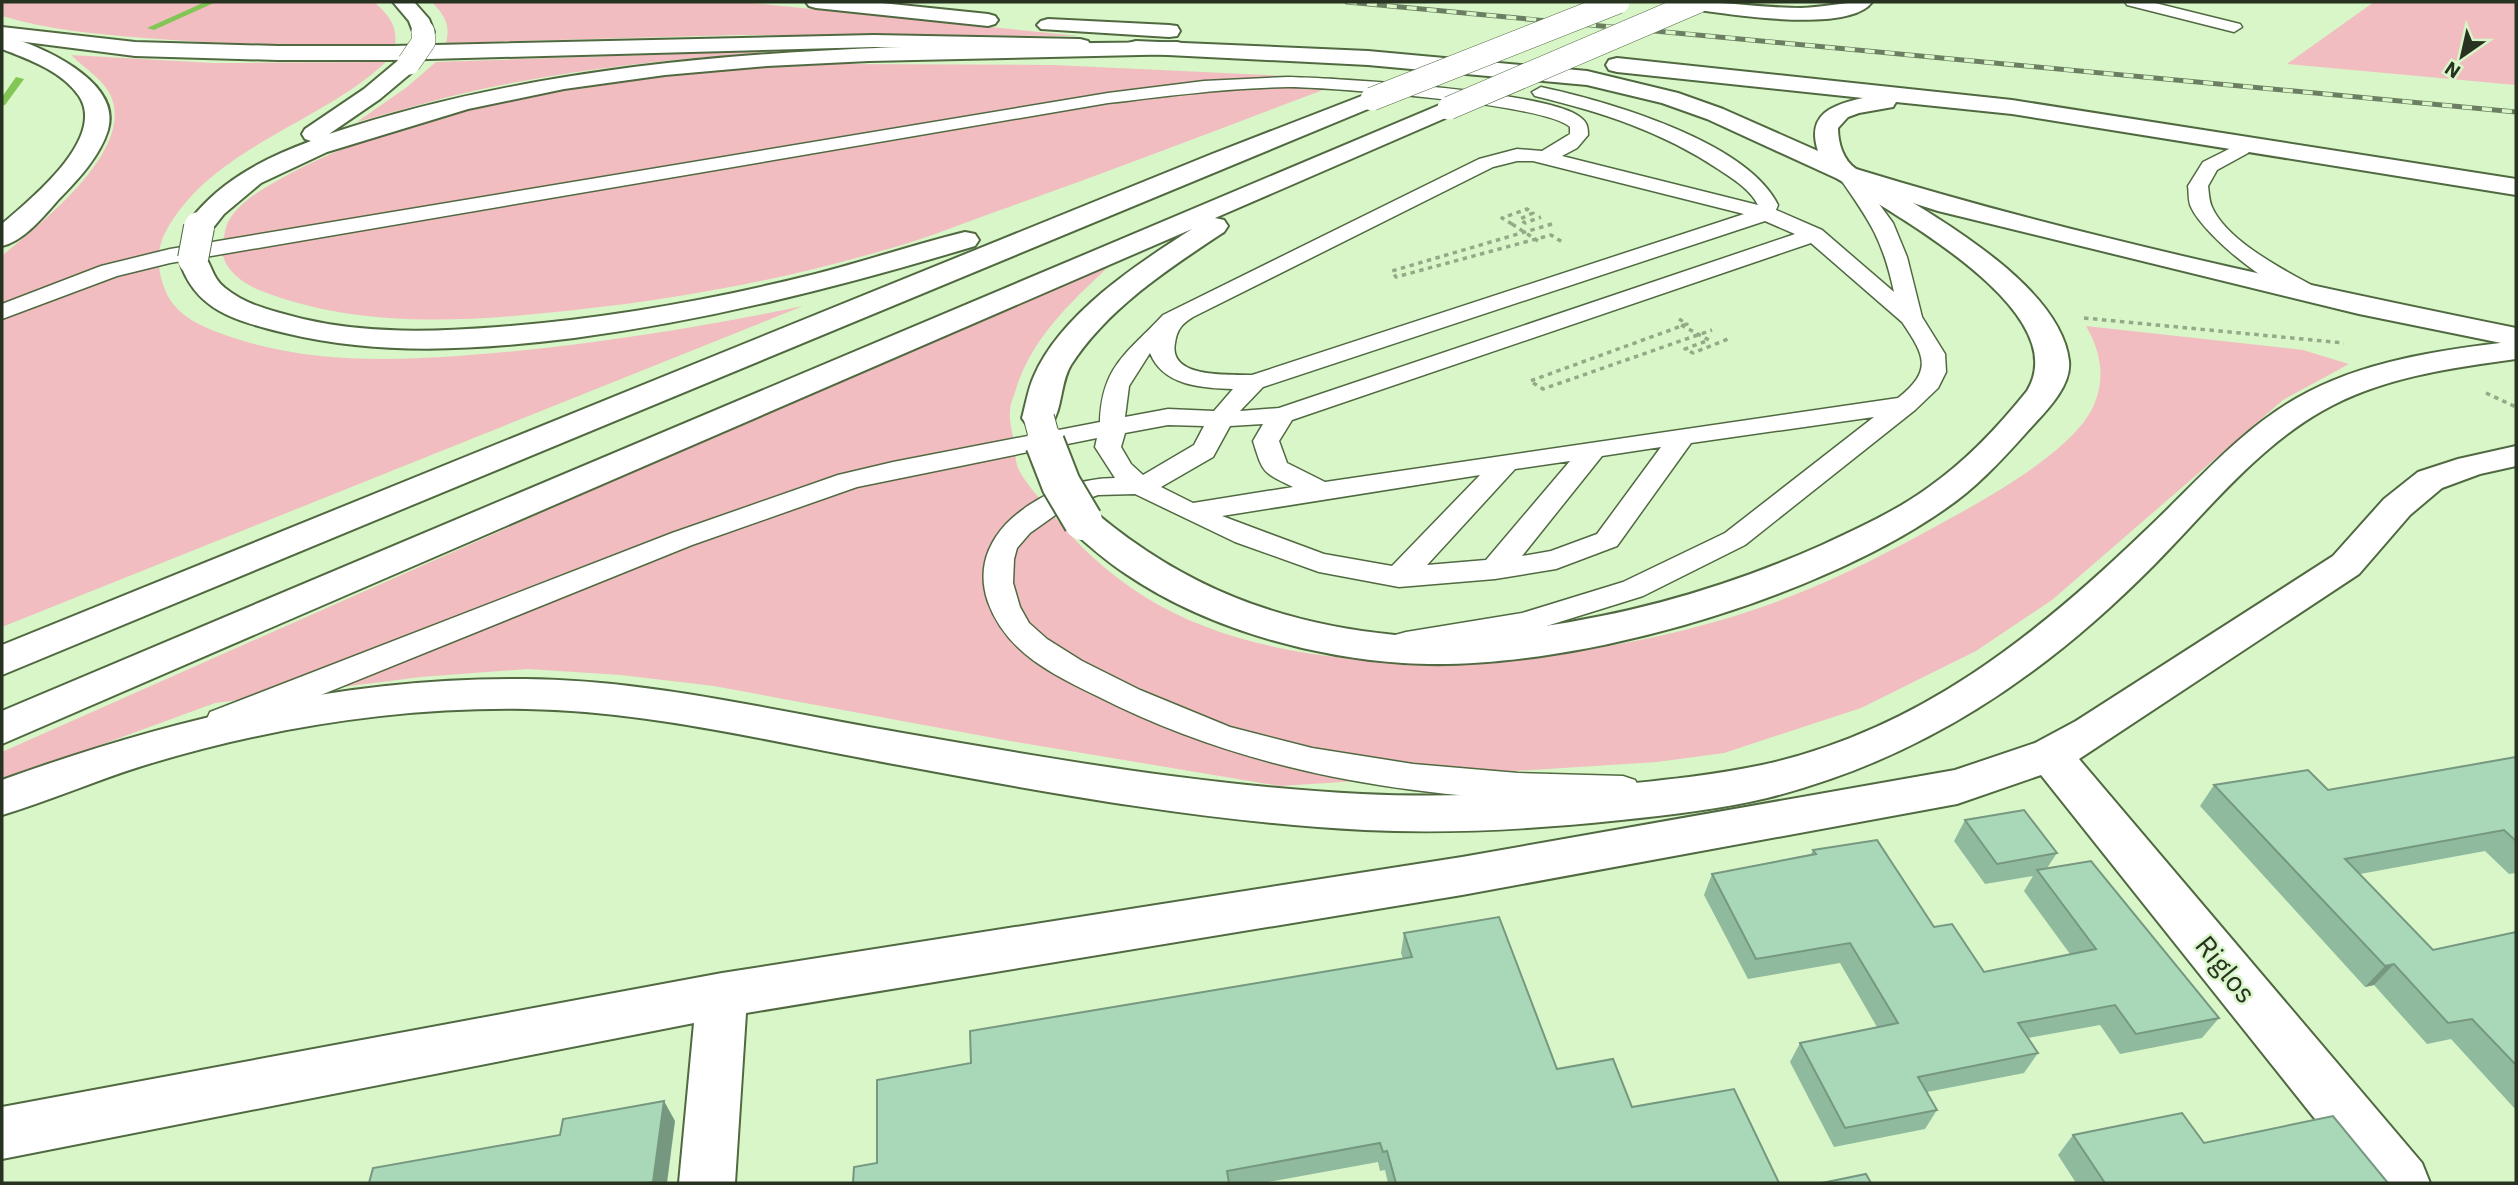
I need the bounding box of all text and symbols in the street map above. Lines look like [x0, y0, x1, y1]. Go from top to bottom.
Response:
north arrow [2427, 21, 2497, 91]
text: N [2440, 56, 2465, 84]
street label: Riglos [2188, 928, 2264, 1010]

